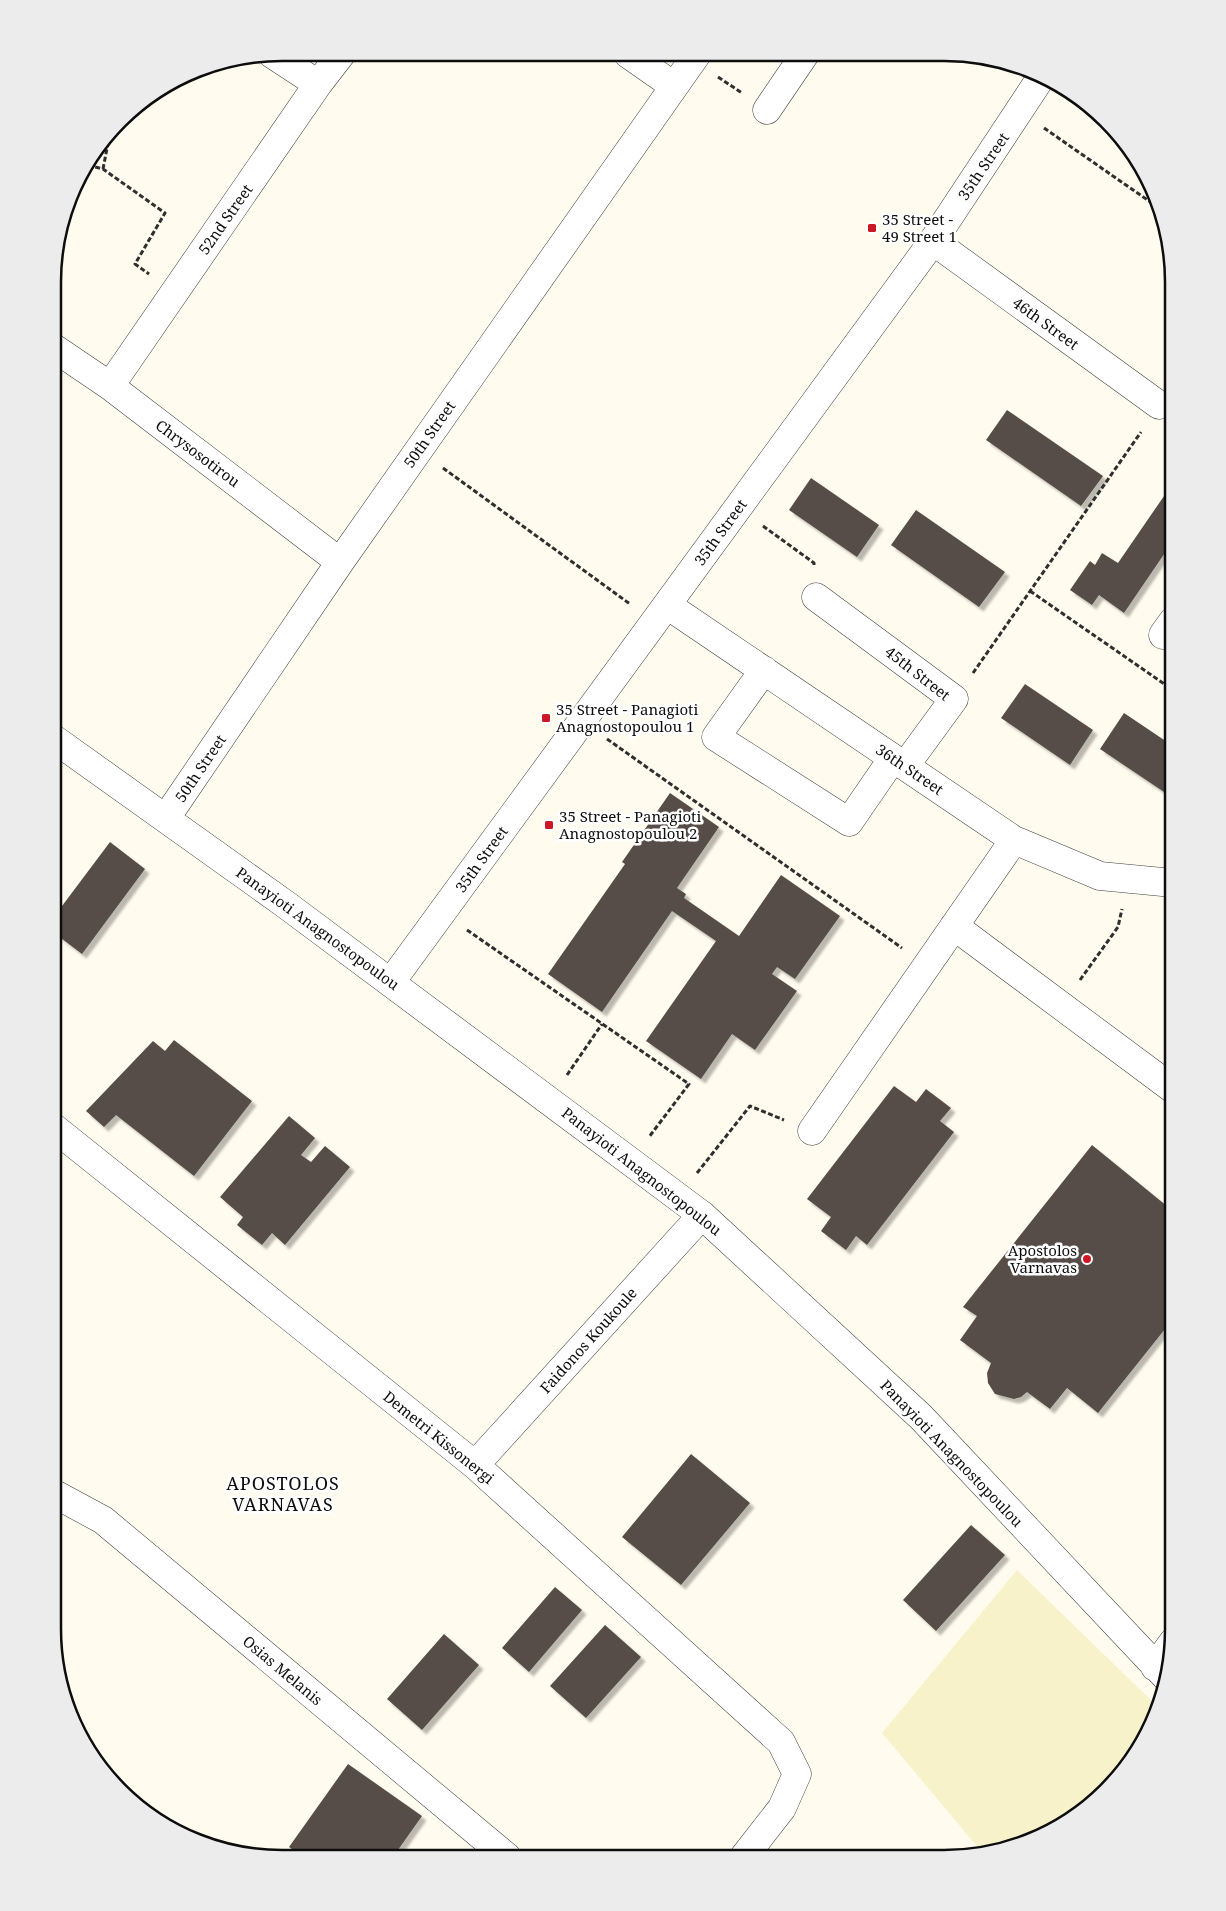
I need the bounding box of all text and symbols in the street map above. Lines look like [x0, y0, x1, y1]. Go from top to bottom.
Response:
street label: 35th Street [953, 128, 1013, 204]
street label: 52nd Street [193, 180, 257, 258]
place label: 35 Street - 49 Street 1 [882, 209, 957, 246]
marker: 35 Street - 49 Street 1 [866, 222, 878, 234]
street label: 46th Street [1009, 292, 1083, 354]
street label: 50th Street [399, 397, 459, 471]
street label: Chrysosotirou [152, 415, 245, 491]
street label: 35th Street [689, 495, 751, 569]
street label: 45th Street [881, 641, 955, 705]
place label: 35 Street - Panagioti Anagnostopoulou 1 [556, 699, 698, 736]
marker: 35 Street - Panagioti Anagnostopoulou 1 [540, 712, 552, 724]
street label: 50th Street [170, 730, 230, 806]
street label: 36th Street [872, 739, 948, 799]
place label: 35 Street - Panagioti Anagnostopoulou 2 [559, 806, 701, 843]
marker: 35 Street - Panagioti Anagnostopoulou 2 [543, 819, 555, 831]
street label: 35th Street [450, 822, 512, 896]
street label: Panayioti Anagnostopoulou [232, 862, 404, 994]
street label: Panayioti Anagnostopoulou [558, 1102, 726, 1240]
place label: Apostolos Varnavas [1008, 1240, 1077, 1277]
marker: Apostolos Varnavas [1081, 1253, 1093, 1265]
street label: Faidonos Koukoule [535, 1283, 641, 1397]
street label: Panayioti Anagnostopoulou [876, 1375, 1028, 1531]
street label: Demetri Kissonergi [379, 1386, 499, 1488]
district label: APOSTOLOS VARNAVAS [226, 1471, 340, 1516]
street label: Osias Melanis [239, 1631, 327, 1709]

